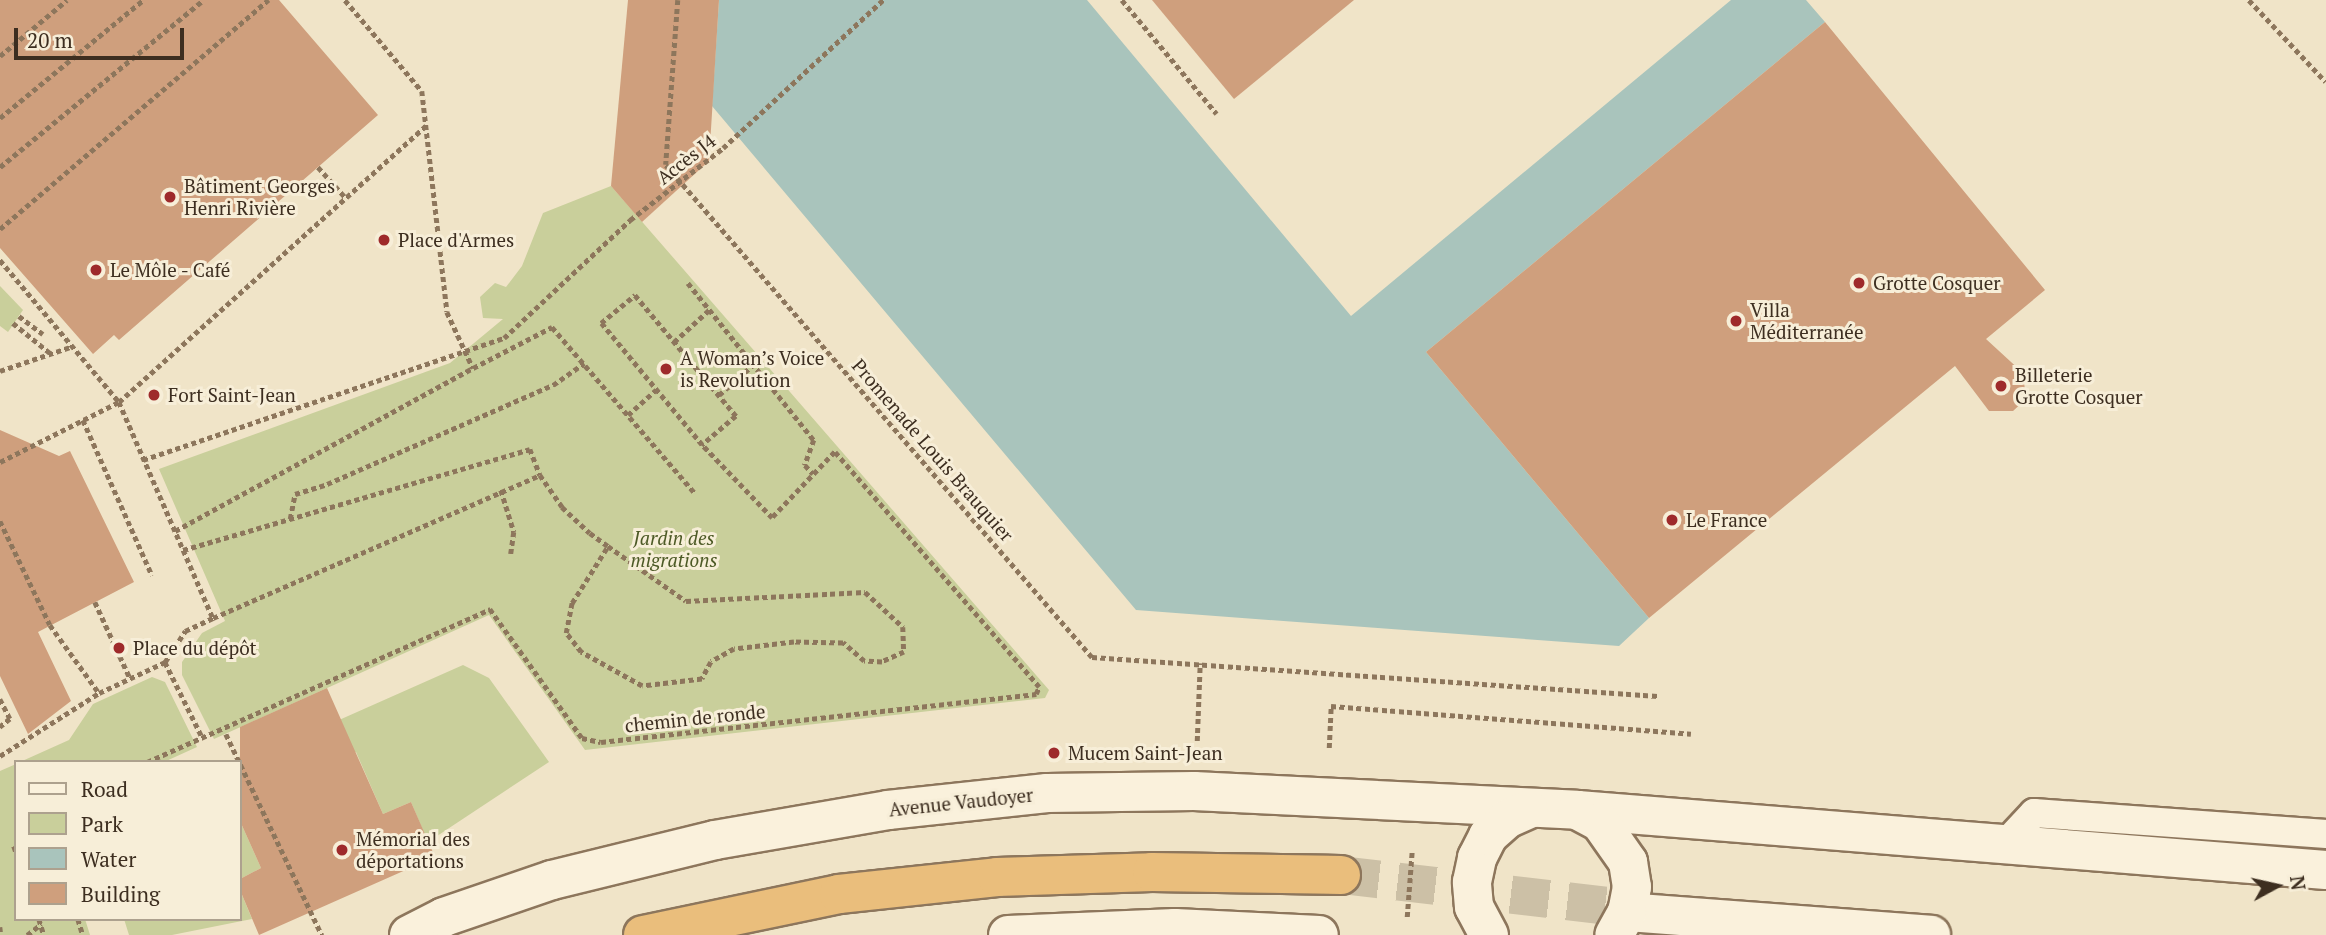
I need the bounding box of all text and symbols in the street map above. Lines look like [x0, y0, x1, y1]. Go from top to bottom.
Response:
scale bar [18, 14, 187, 58]
text: 20 m [27, 26, 73, 54]
street label: Accès J4 [652, 129, 720, 189]
place label: Bâtiment Georges Henri Rivière [184, 175, 335, 219]
marker: Bâtiment Georges Henri Rivière [162, 189, 178, 205]
place label: Place d'Armes [398, 229, 514, 251]
marker: Place d'Armes [376, 232, 392, 248]
place label: Le Môle - Café [110, 259, 232, 281]
marker: Le Môle - Café [88, 262, 104, 278]
place label: Grotte Cosquer [1873, 272, 2001, 294]
marker: Grotte Cosquer [1851, 275, 1867, 291]
place label: Villa Méditerranée [1750, 299, 1863, 343]
marker: Villa Méditerranée [1728, 313, 1744, 329]
place label: A Woman’s Voice is Revolution [680, 347, 825, 391]
street label: Promenade Louis Brauquier [847, 354, 1019, 546]
marker: A Woman’s Voice is Revolution [658, 361, 674, 377]
place label: Billeterie Grotte Cosquer [2015, 364, 2143, 408]
marker: Billeterie Grotte Cosquer [1993, 378, 2009, 394]
place label: Fort Saint-Jean [168, 384, 296, 406]
marker: Fort Saint-Jean [146, 387, 162, 403]
place label: Le France [1686, 509, 1767, 531]
marker: Le France [1664, 512, 1680, 528]
park label: Jardin des migrations [630, 527, 718, 571]
place label: Place du dépôt [133, 637, 257, 659]
marker: Place du dépôt [111, 640, 127, 656]
street label: chemin de ronde [623, 699, 767, 737]
place label: Mucem Saint-Jean [1068, 742, 1223, 764]
marker: Mucem Saint-Jean [1046, 745, 1062, 761]
legend [14, 760, 242, 921]
text: Road [81, 775, 128, 803]
street label: Avenue Vaudoyer [887, 783, 1035, 821]
text: Park [81, 810, 123, 838]
place label: Mémorial des déportations [356, 828, 470, 872]
marker: Mémorial des déportations [334, 842, 350, 858]
text: Water [81, 845, 136, 873]
north arrow [2242, 851, 2312, 921]
text: N [2285, 874, 2312, 892]
text: Building [81, 880, 160, 908]

